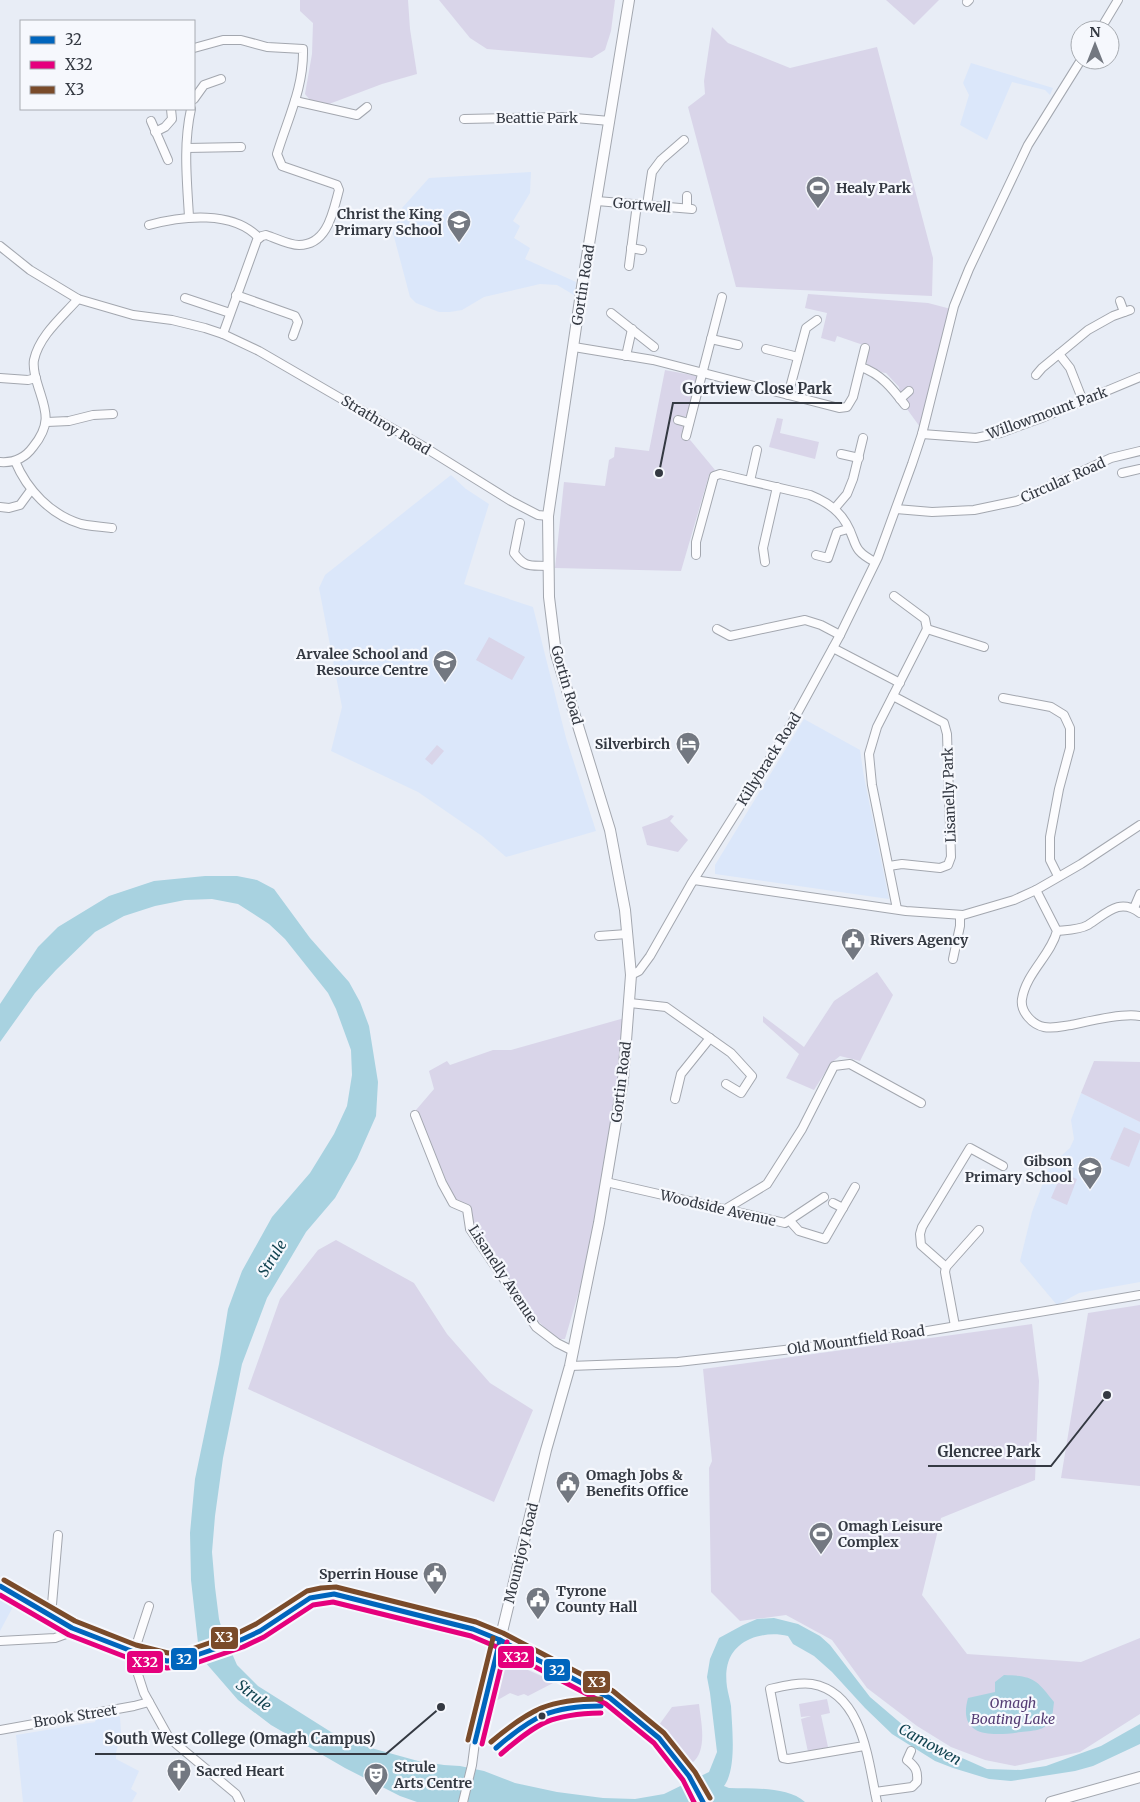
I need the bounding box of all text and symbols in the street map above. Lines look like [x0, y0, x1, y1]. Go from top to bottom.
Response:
legend [20, 20, 195, 110]
north arrow [1070, 20, 1120, 70]
text: N [1089, 23, 1101, 41]
text: 32 [65, 30, 82, 49]
text: X32 [65, 55, 93, 74]
text: X3 [65, 80, 84, 99]
street label: Beattie Park [496, 109, 578, 127]
sports icon: Healy Park [805, 175, 831, 209]
place label: Healy Park [836, 179, 912, 197]
street label: Gortwell [612, 193, 672, 217]
place label: Christ the King Primary School [335, 205, 442, 239]
school or university icon: Christ the King Primary School [446, 209, 472, 243]
street label: Gortin Road [568, 243, 598, 327]
callout: Gortview Close Park [673, 373, 842, 403]
text: Gortview Close Park [682, 379, 832, 398]
street label: Willowmount Park [983, 383, 1110, 444]
street label: Strathroy Road [338, 391, 435, 459]
street label: Circular Road [1018, 453, 1109, 507]
street label: Gortin Road [547, 643, 587, 727]
place label: Arvalee School and Resource Centre [295, 645, 428, 679]
school or university icon: Arvalee School and Resource Centre [432, 649, 458, 683]
street label: Killybrack Road [733, 709, 805, 809]
hotel icon: Silverbirch [675, 731, 701, 765]
place label: Silverbirch [595, 735, 671, 753]
street label: Lisanelly Park [938, 747, 960, 843]
public building icon: Rivers Agency [840, 927, 866, 961]
place label: Rivers Agency [870, 931, 969, 949]
street label: Gortin Road [607, 1040, 635, 1124]
place label: Gibson Primary School [965, 1152, 1072, 1186]
school or university icon: Gibson Primary School [1077, 1156, 1103, 1190]
street label: Woodside Avenue [657, 1186, 778, 1230]
street label: Lisanelly Avenue [465, 1222, 541, 1326]
water label: Strule [253, 1236, 291, 1280]
street label: Old Mountfield Road [786, 1321, 926, 1359]
callout: Glencree Park [928, 1436, 1051, 1466]
text: Glencree Park [938, 1442, 1041, 1461]
place label: Omagh Jobs & Benefits Office [586, 1466, 689, 1500]
public building icon: Omagh Jobs & Benefits Office [555, 1470, 581, 1504]
street label: Mountjoy Road [500, 1500, 542, 1605]
place label: Omagh Leisure Complex [838, 1517, 943, 1551]
sports icon: Omagh Leisure Complex [808, 1521, 834, 1555]
public building icon: Sperrin House [422, 1561, 448, 1595]
place label: Sperrin House [319, 1565, 418, 1583]
place label: Tyrone County Hall [556, 1582, 638, 1616]
public building icon: Tyrone County Hall [525, 1586, 551, 1620]
line badge: X3 [210, 1626, 239, 1650]
text: X3 [215, 1628, 233, 1646]
line badge: X32 [497, 1645, 535, 1669]
line badge: 32 [170, 1647, 198, 1671]
text: X32 [503, 1648, 529, 1666]
line badge: X32 [126, 1650, 164, 1674]
text: 32 [176, 1650, 192, 1668]
text: X32 [132, 1653, 158, 1671]
line badge: 32 [543, 1658, 571, 1682]
text: 32 [549, 1661, 565, 1679]
line badge: X3 [582, 1670, 611, 1694]
text: X3 [588, 1673, 606, 1691]
water label: Strule [232, 1675, 276, 1715]
park label: Omagh Boating Lake [971, 1694, 1055, 1728]
street label: Brook Street [32, 1700, 118, 1731]
unlabelled marker [537, 1711, 547, 1721]
water label: Camowen [895, 1719, 965, 1769]
callout: South West College (Omagh Campus) [95, 1724, 386, 1754]
text: South West College (Omagh Campus) [104, 1729, 376, 1748]
church icon: Sacred Heart [166, 1758, 192, 1792]
place label: Strule Arts Centre [393, 1758, 473, 1792]
place label: Sacred Heart [196, 1762, 285, 1780]
theatre icon: Strule Arts Centre [363, 1762, 389, 1796]

